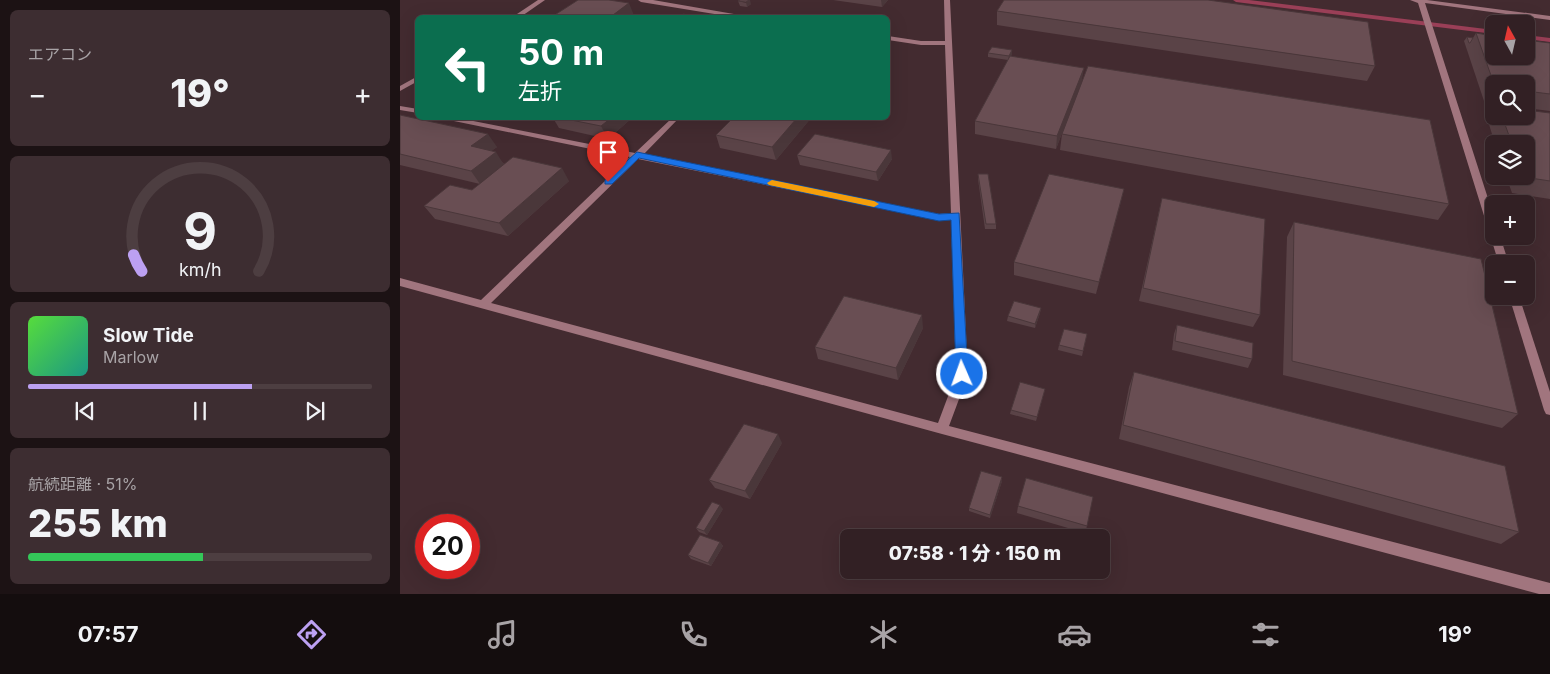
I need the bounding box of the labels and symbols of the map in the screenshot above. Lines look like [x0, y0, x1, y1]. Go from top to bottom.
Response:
north arrow [1485, 15, 1535, 65]
pin [587, 131, 629, 182]
position arrow [935, 347, 987, 399]
speed limit sign: 20 [415, 514, 480, 579]

